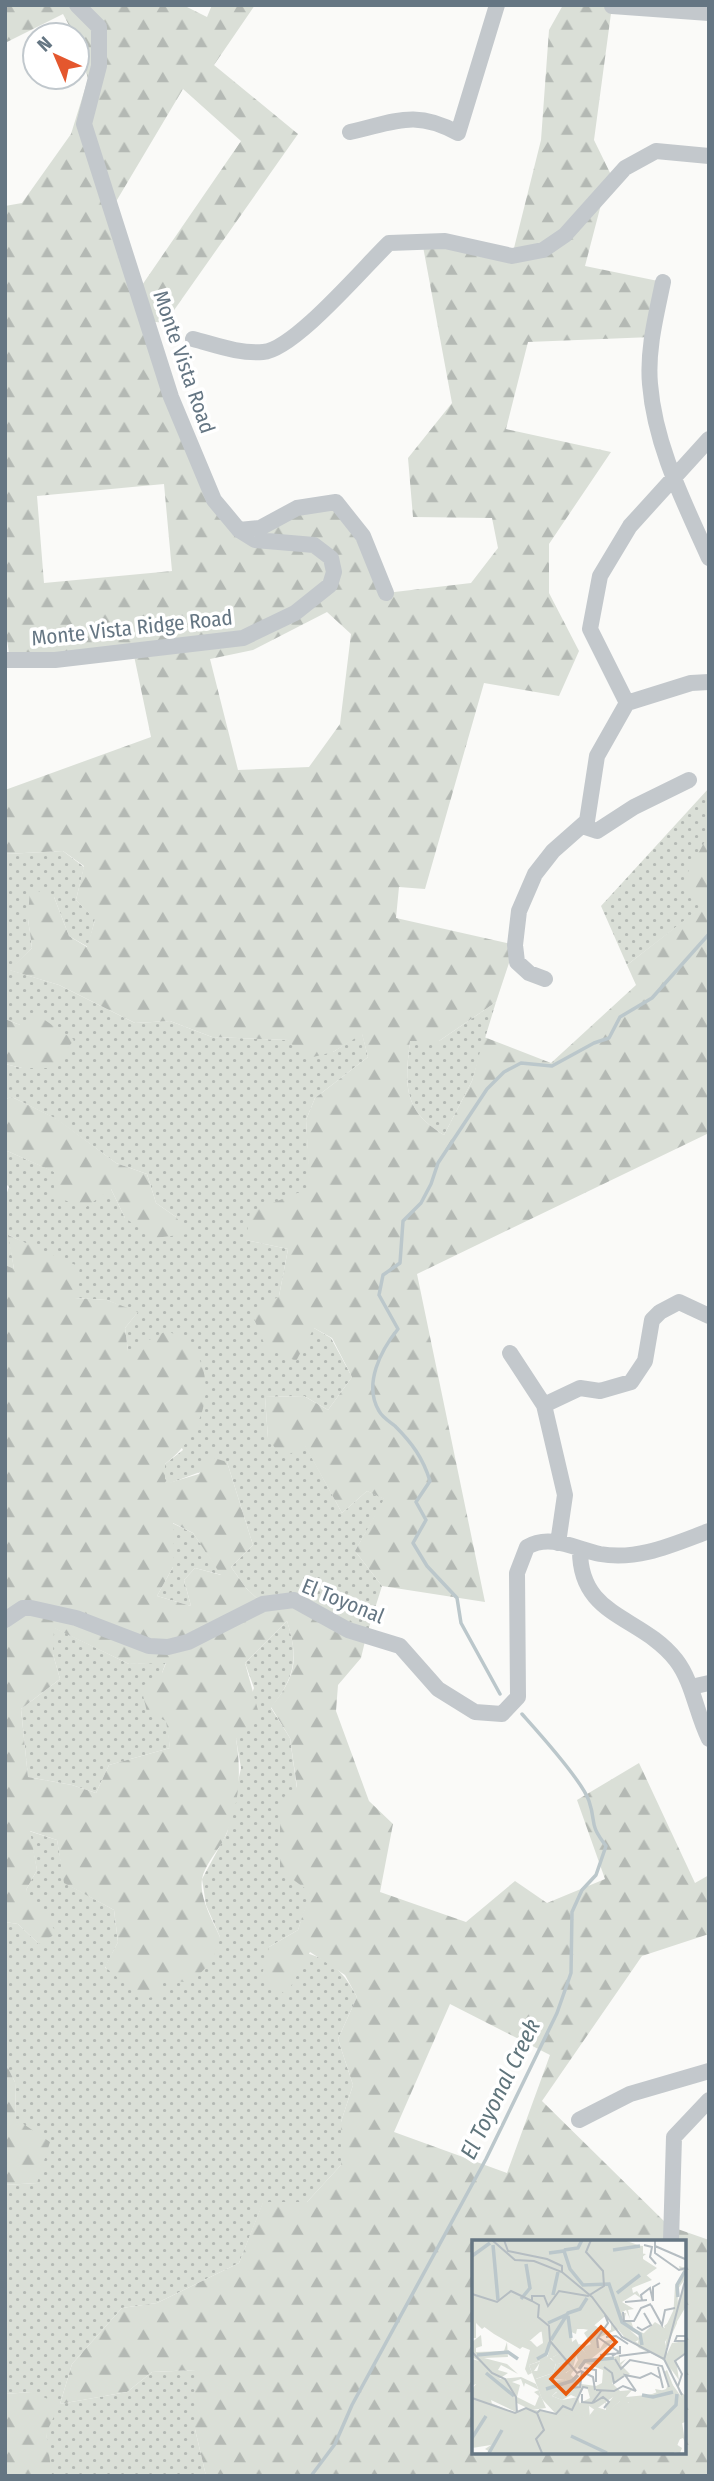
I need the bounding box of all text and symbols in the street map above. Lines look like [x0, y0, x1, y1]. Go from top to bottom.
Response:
north arrow [21, 21, 91, 91]
text: N [32, 32, 57, 56]
street label: Monte Vista Road [147, 287, 221, 437]
street label: Monte Vista Ridge Road [30, 605, 234, 651]
street label: El Toyonal [298, 1573, 388, 1629]
water label: El Toyonal Creek [454, 2014, 546, 2164]
inset map [472, 2240, 686, 2453]

